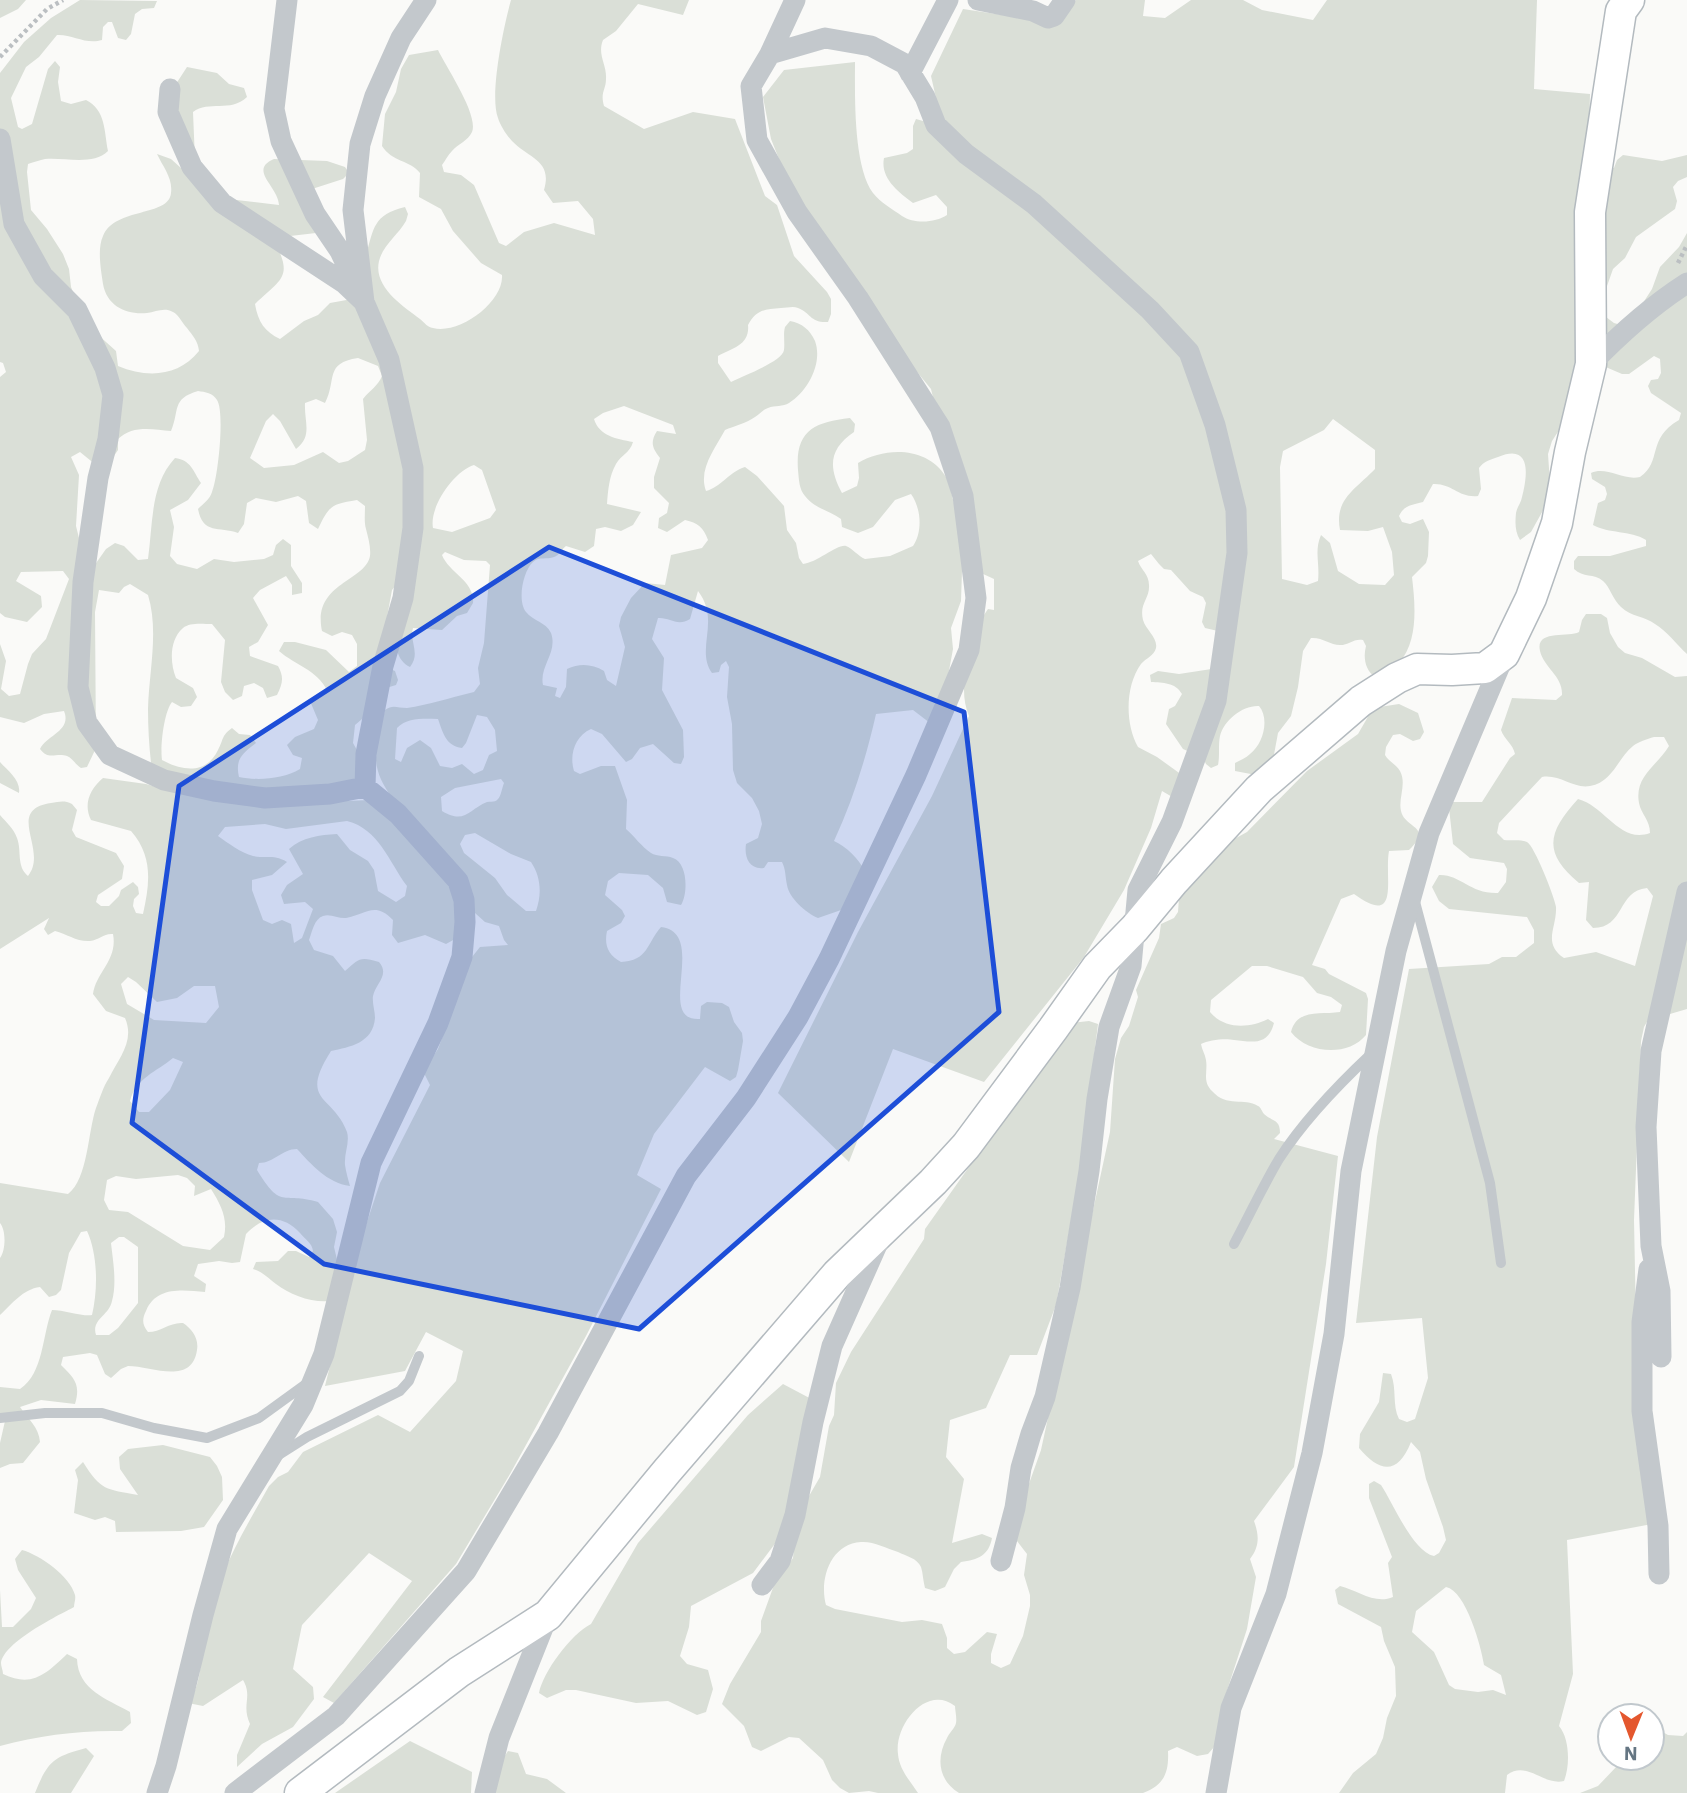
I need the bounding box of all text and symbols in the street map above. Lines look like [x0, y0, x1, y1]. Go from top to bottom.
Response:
north arrow [1596, 1702, 1666, 1772]
text: N [1624, 1742, 1638, 1766]

